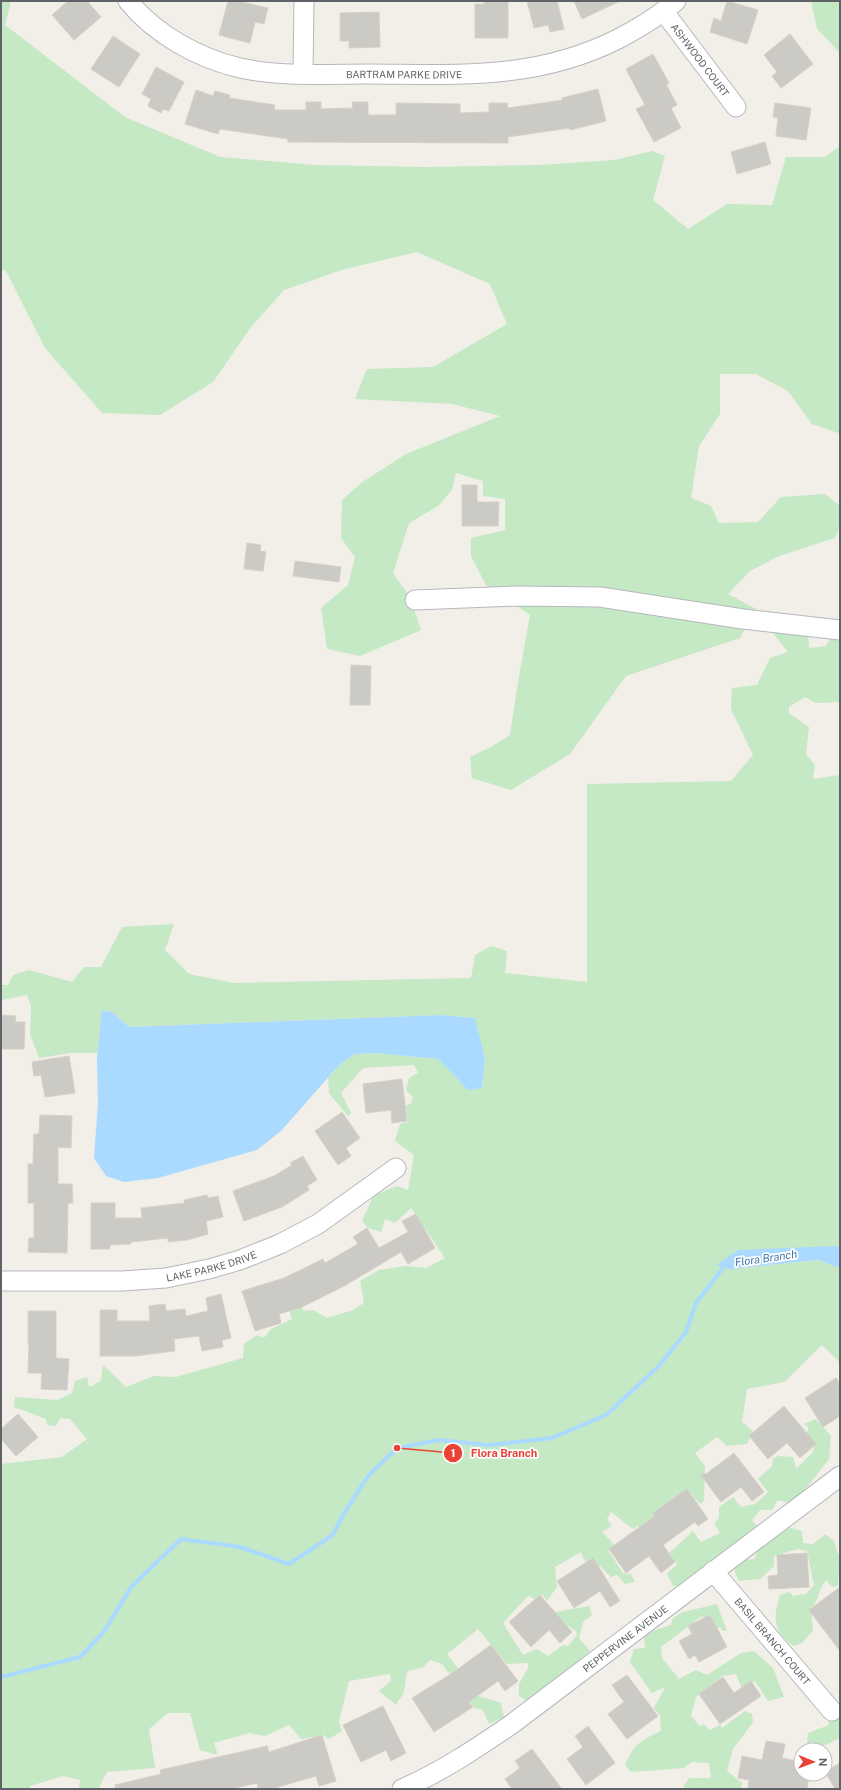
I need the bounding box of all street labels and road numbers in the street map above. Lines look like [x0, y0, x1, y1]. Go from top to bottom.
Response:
street label: ASHWOOD COURT [669, 21, 732, 99]
street label: BARTRAM PARKE DRIVE [346, 68, 462, 80]
street label: LAKE PARKE DRIVE [165, 1248, 258, 1284]
street label: BASIL BRANCH COURT [732, 1595, 813, 1687]
street label: PEPPERVINE AVENUE [580, 1602, 670, 1674]

